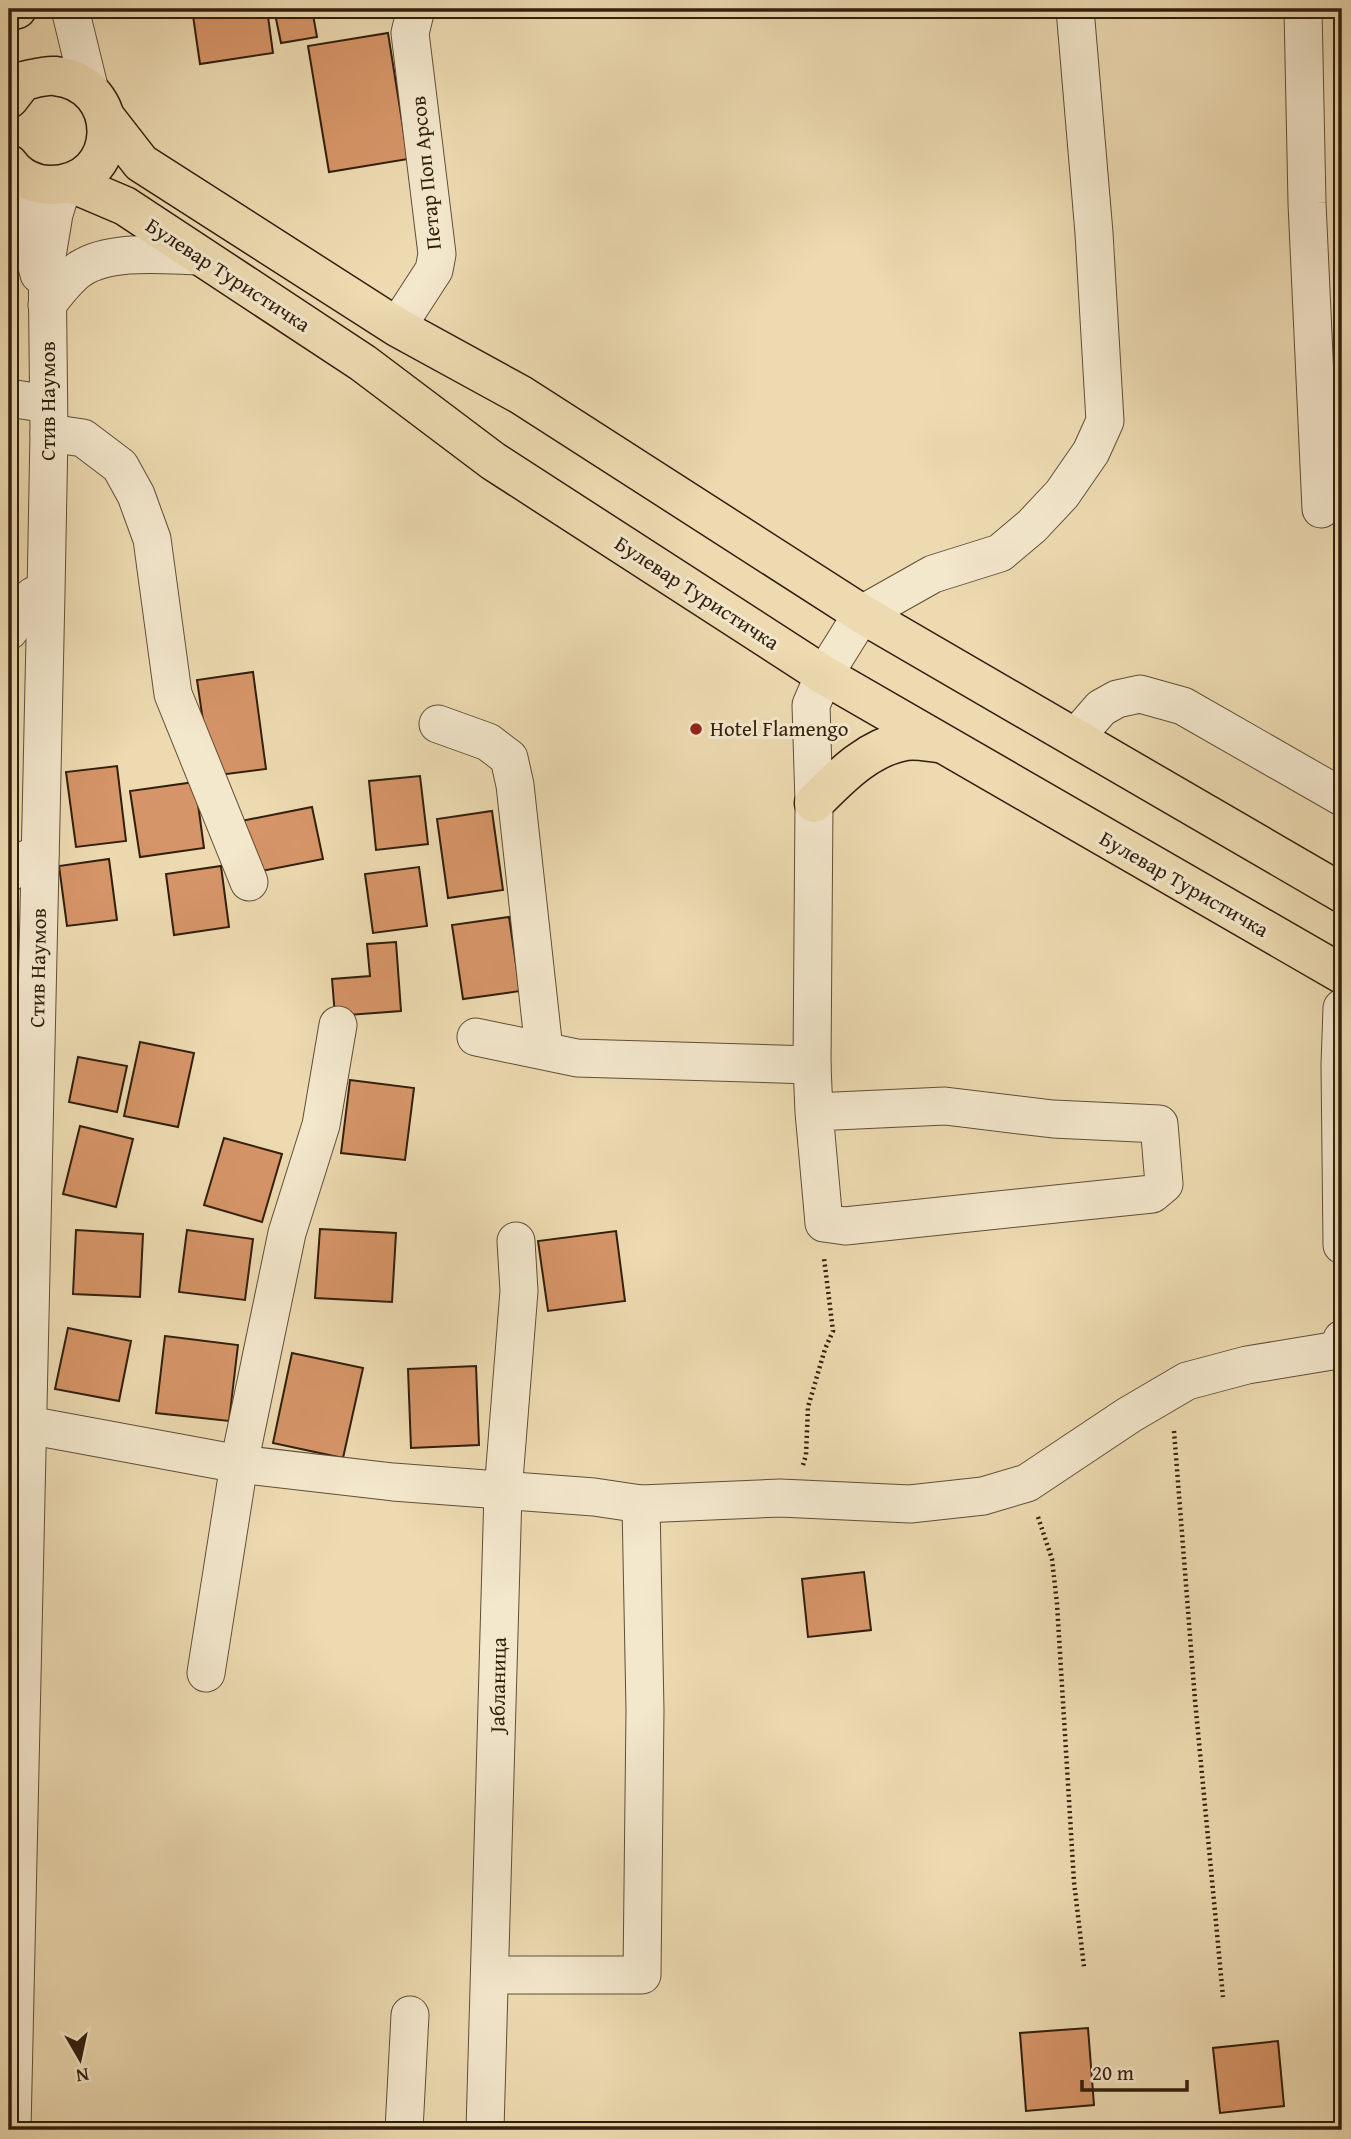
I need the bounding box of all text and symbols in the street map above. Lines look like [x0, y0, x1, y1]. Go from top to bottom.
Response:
street label: Петар Поп Арсов [402, 95, 449, 252]
street label: Булевар Туристичка [140, 210, 317, 340]
street label: Стив Наумов [32, 341, 63, 461]
street label: Булевар Туристичка [609, 528, 786, 658]
place label: Hotel Flamengo [710, 713, 848, 744]
marker: Hotel Flamengo [688, 721, 704, 737]
street label: Булевар Туристичка [1094, 822, 1275, 945]
street label: Стив Наумов [21, 908, 54, 1028]
street label: Јабланица [481, 1637, 514, 1736]
north arrow [46, 2024, 116, 2094]
scale bar [1082, 2048, 1186, 2092]
text: 20 m [1092, 2057, 1134, 2088]
text: N [74, 2061, 91, 2091]

